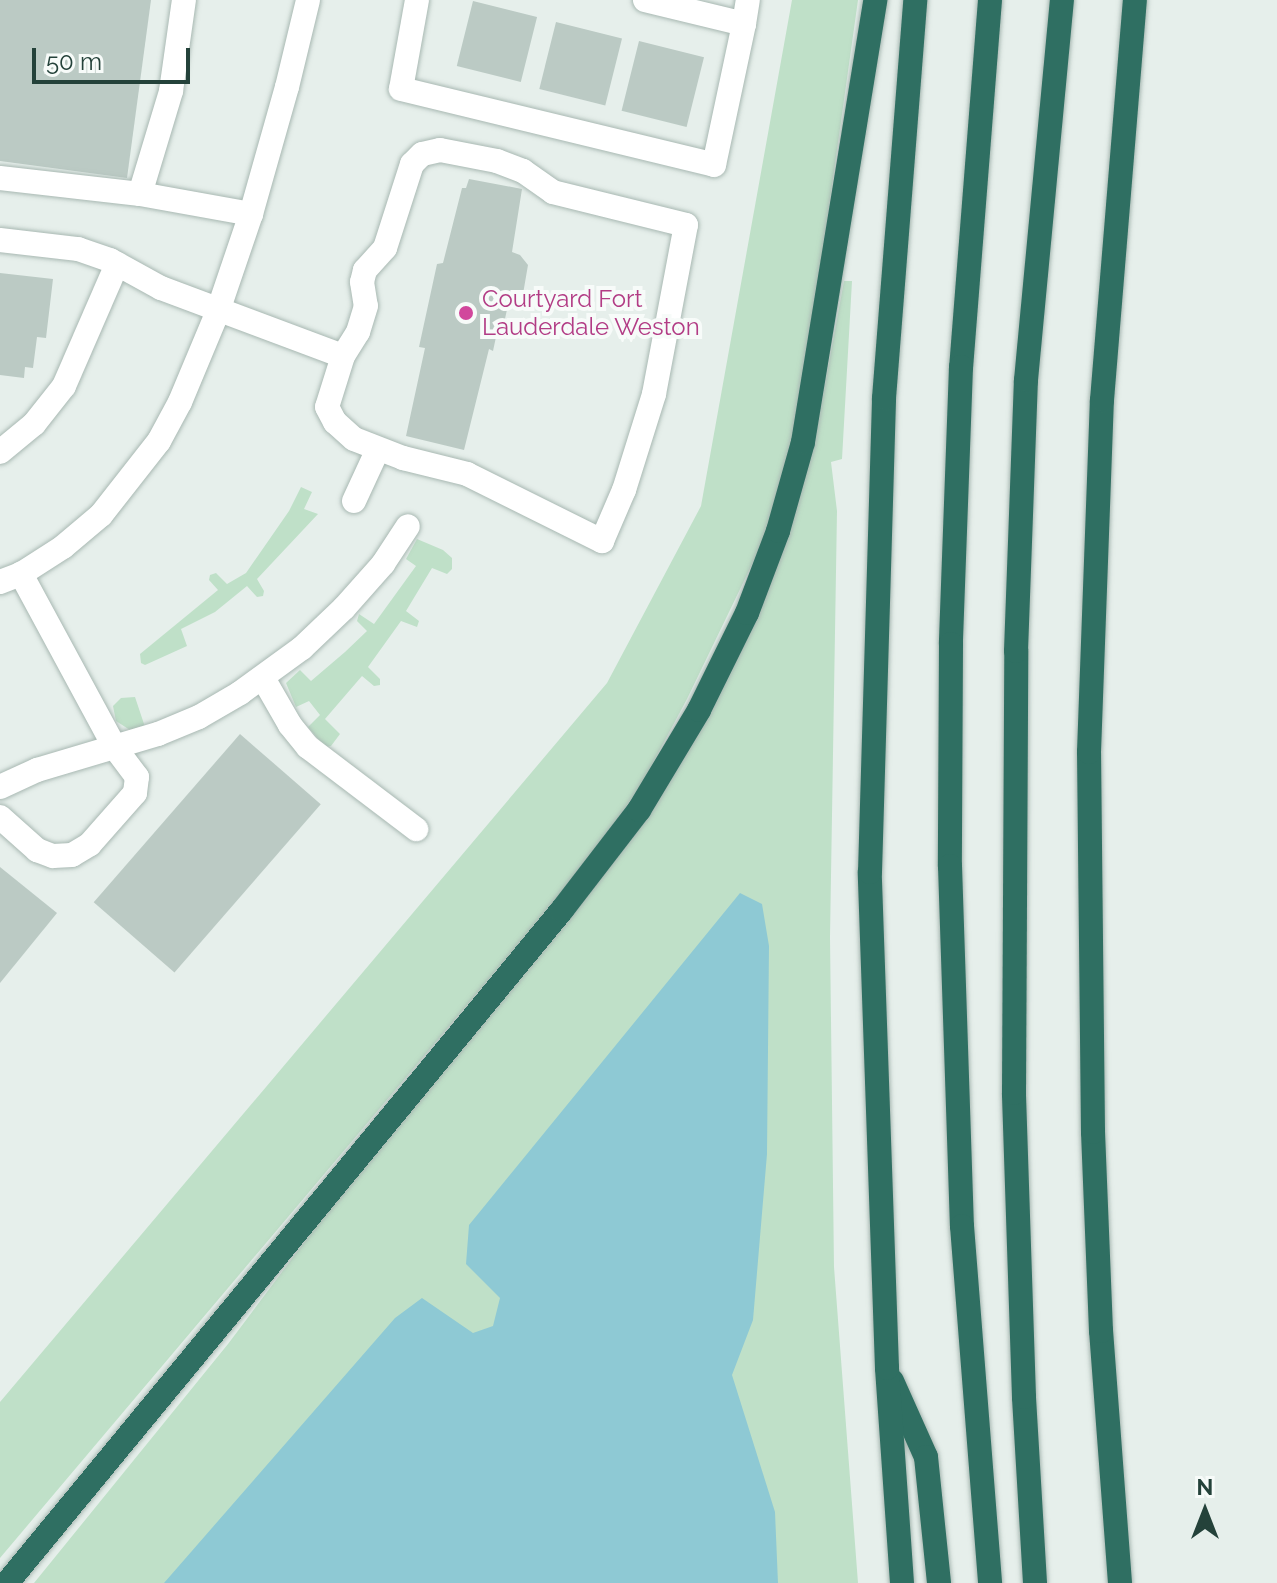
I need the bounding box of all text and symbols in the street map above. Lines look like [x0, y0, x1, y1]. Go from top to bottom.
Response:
scale bar [36, 32, 194, 82]
text: 50 m [46, 47, 102, 76]
place label: Courtyard Fort Lauderdale Weston [482, 285, 700, 341]
marker: Courtyard Fort Lauderdale Weston [457, 304, 475, 322]
north arrow [1165, 1471, 1245, 1551]
text: N [1197, 1474, 1213, 1500]

